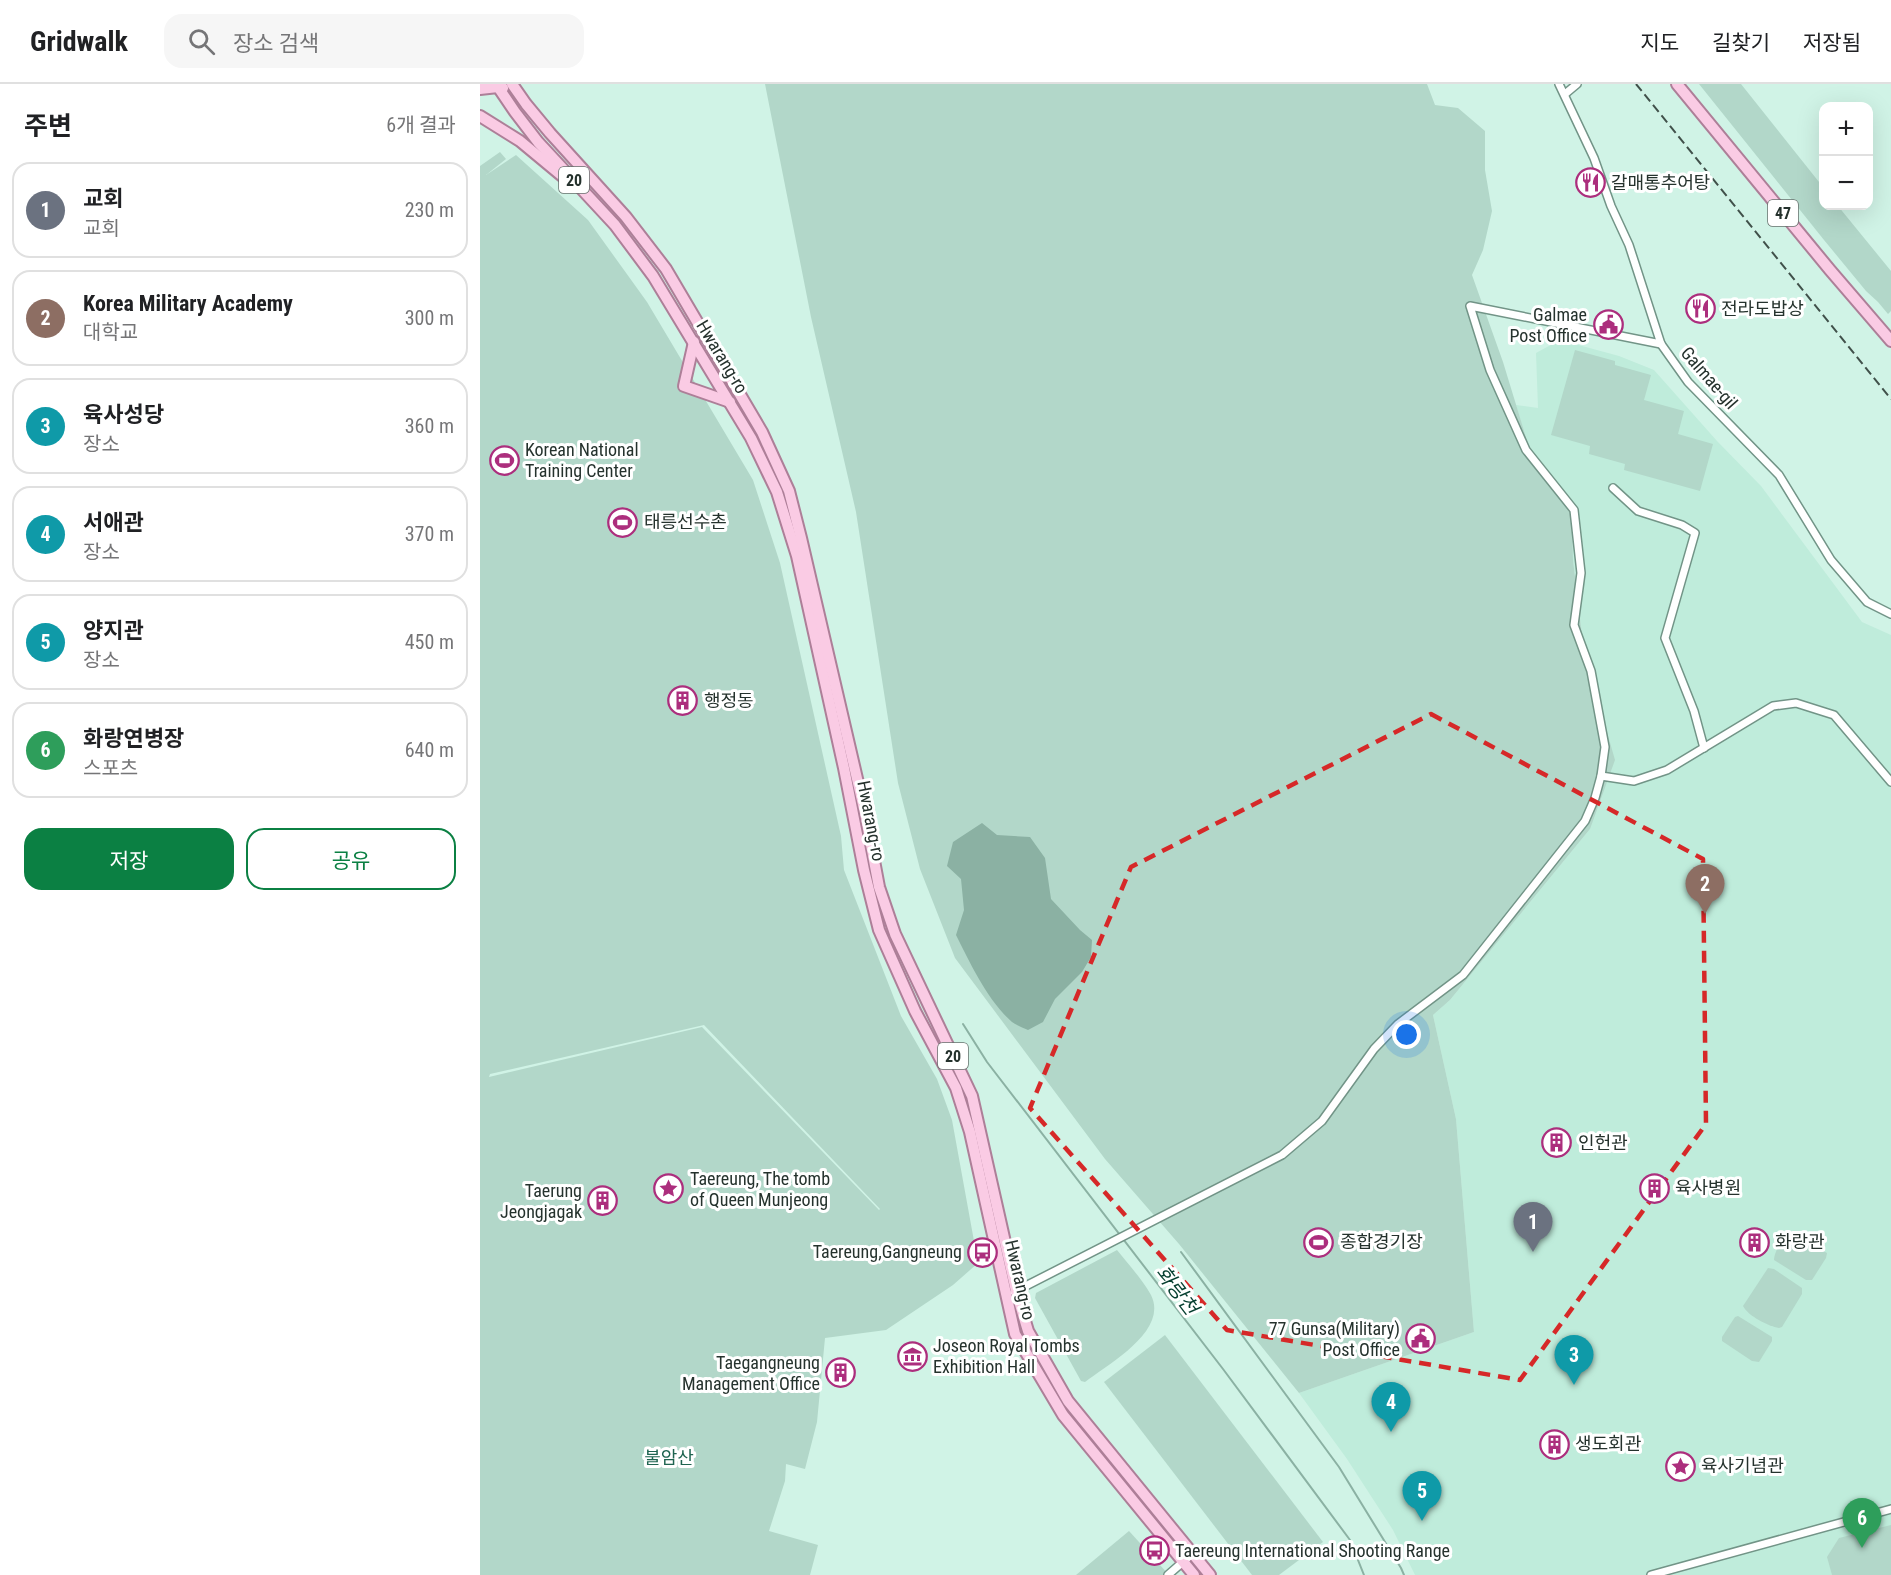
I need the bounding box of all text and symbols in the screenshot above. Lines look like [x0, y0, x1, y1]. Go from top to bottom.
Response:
search box [164, 14, 584, 68]
text: Gridwalk [30, 25, 128, 58]
icon: search [185, 25, 218, 58]
text: 장소 검색 [233, 31, 319, 56]
text: 지도 [1640, 31, 1679, 55]
text: 길찾기 [1712, 31, 1770, 55]
text: 저장됨 [1803, 31, 1861, 55]
map controls [1819, 102, 1873, 210]
button: + [1819, 102, 1873, 156]
text: 주변 [24, 111, 72, 141]
text: 6개 결과 [386, 113, 456, 137]
button: − [1819, 156, 1873, 210]
road number: 20 [559, 167, 589, 193]
restaurant icon: 갈매통추어탕 [1574, 167, 1606, 199]
place label: 갈매통추어탕 [1611, 172, 1710, 193]
text: 교회 [83, 186, 123, 211]
text: 1 [40, 198, 51, 222]
text: 230 m [405, 198, 454, 222]
road number: 47 [1768, 200, 1798, 226]
text: 교회 [83, 216, 120, 240]
text: Korea Military Academy [83, 291, 293, 316]
restaurant icon: 전라도밥상 [1684, 293, 1716, 325]
place label: 전라도밥상 [1721, 298, 1804, 319]
place label: Galmae Post Office [1509, 304, 1587, 346]
text: 2 [40, 306, 51, 330]
text: 300 m [405, 306, 454, 330]
public building icon: Galmae Post Office [1592, 309, 1624, 341]
street label: Hwarang-ro [692, 316, 752, 397]
text: 대학교 [83, 320, 138, 344]
street label: Galmae-gil [1677, 342, 1742, 413]
text: 육사성당 [83, 402, 164, 427]
text: 3 [40, 414, 51, 438]
text: 360 m [405, 414, 454, 438]
text: 장소 [83, 432, 120, 456]
place label: Korean National Training Center [525, 439, 639, 481]
sports icon: Korean National Training Center [488, 444, 520, 476]
sports icon: 태릉선수촌 [607, 506, 639, 538]
text: 서애관 [83, 510, 144, 535]
place label: 태릉선수촌 [644, 511, 727, 532]
text: 4 [40, 522, 51, 546]
text: 370 m [405, 522, 454, 546]
text: 장소 [83, 540, 120, 564]
text: 양지관 [83, 618, 144, 643]
text: 5 [40, 630, 51, 654]
text: 450 m [405, 630, 454, 654]
text: 장소 [83, 648, 120, 672]
building icon: 행정동 [667, 685, 699, 717]
place label: 행정동 [704, 690, 754, 711]
text: 화랑연병장 [83, 726, 184, 751]
text: 6 [40, 738, 51, 762]
text: 640 m [405, 738, 454, 762]
text: 스포츠 [83, 756, 138, 780]
street label: Hwarang-ro [853, 779, 890, 863]
button: 저장 [24, 828, 234, 890]
button: 공유 [246, 828, 456, 890]
pin: 2 [1686, 864, 1724, 914]
your location [1392, 1020, 1421, 1049]
road number: 20 [938, 1043, 968, 1069]
building icon: 인헌관 [1541, 1127, 1573, 1159]
place label: 인헌관 [1578, 1132, 1628, 1153]
place label: Taereung, The tomb of Queen Munjeong [690, 1168, 830, 1210]
building icon: 육사병원 [1638, 1172, 1670, 1204]
place icon: Taereung, The tomb of Queen Munjeong [653, 1173, 685, 1205]
place label: 육사병원 [1675, 1177, 1741, 1198]
place label: Taerung Jeongjagak [500, 1180, 582, 1222]
building icon: Taerung Jeongjagak [587, 1185, 619, 1217]
pin: 1 [1514, 1202, 1552, 1252]
sports icon: 종합경기장 [1303, 1226, 1335, 1258]
building icon: 화랑관 [1738, 1226, 1770, 1258]
place label: 종합경기장 [1340, 1231, 1423, 1252]
place label: 화랑관 [1775, 1231, 1825, 1252]
bus stop icon: Taereung,Gangneung [967, 1236, 999, 1268]
street label: Hwarang-ro [1001, 1238, 1040, 1322]
place label: Taereung,Gangneung [813, 1241, 962, 1262]
water label: 화랑천 [1151, 1261, 1205, 1321]
place label: 77 Gunsa(Military) Post Office [1269, 1318, 1400, 1360]
public building icon: 77 Gunsa(Military) Post Office [1405, 1323, 1437, 1355]
place label: Joseon Royal Tombs Exhibition Hall [933, 1335, 1080, 1377]
pin: 3 [1554, 1336, 1594, 1385]
museum icon: Joseon Royal Tombs Exhibition Hall [896, 1340, 928, 1372]
place label: Taegangneung Management Office [682, 1352, 820, 1394]
building icon: Taegangneung Management Office [825, 1357, 857, 1389]
pin: 4 [1372, 1382, 1410, 1432]
building icon: 생도회관 [1538, 1428, 1570, 1460]
place label: 생도회관 [1575, 1433, 1642, 1454]
park label: 불암산 [644, 1447, 694, 1468]
place icon: 육사기념관 [1664, 1450, 1696, 1482]
place label: 육사기념관 [1701, 1455, 1784, 1476]
pin: 5 [1402, 1472, 1442, 1521]
pin: 6 [1842, 1498, 1882, 1548]
bus stop icon: Taereung International Shooting Range [1138, 1535, 1170, 1567]
place label: Taereung International Shooting Range [1175, 1540, 1450, 1561]

